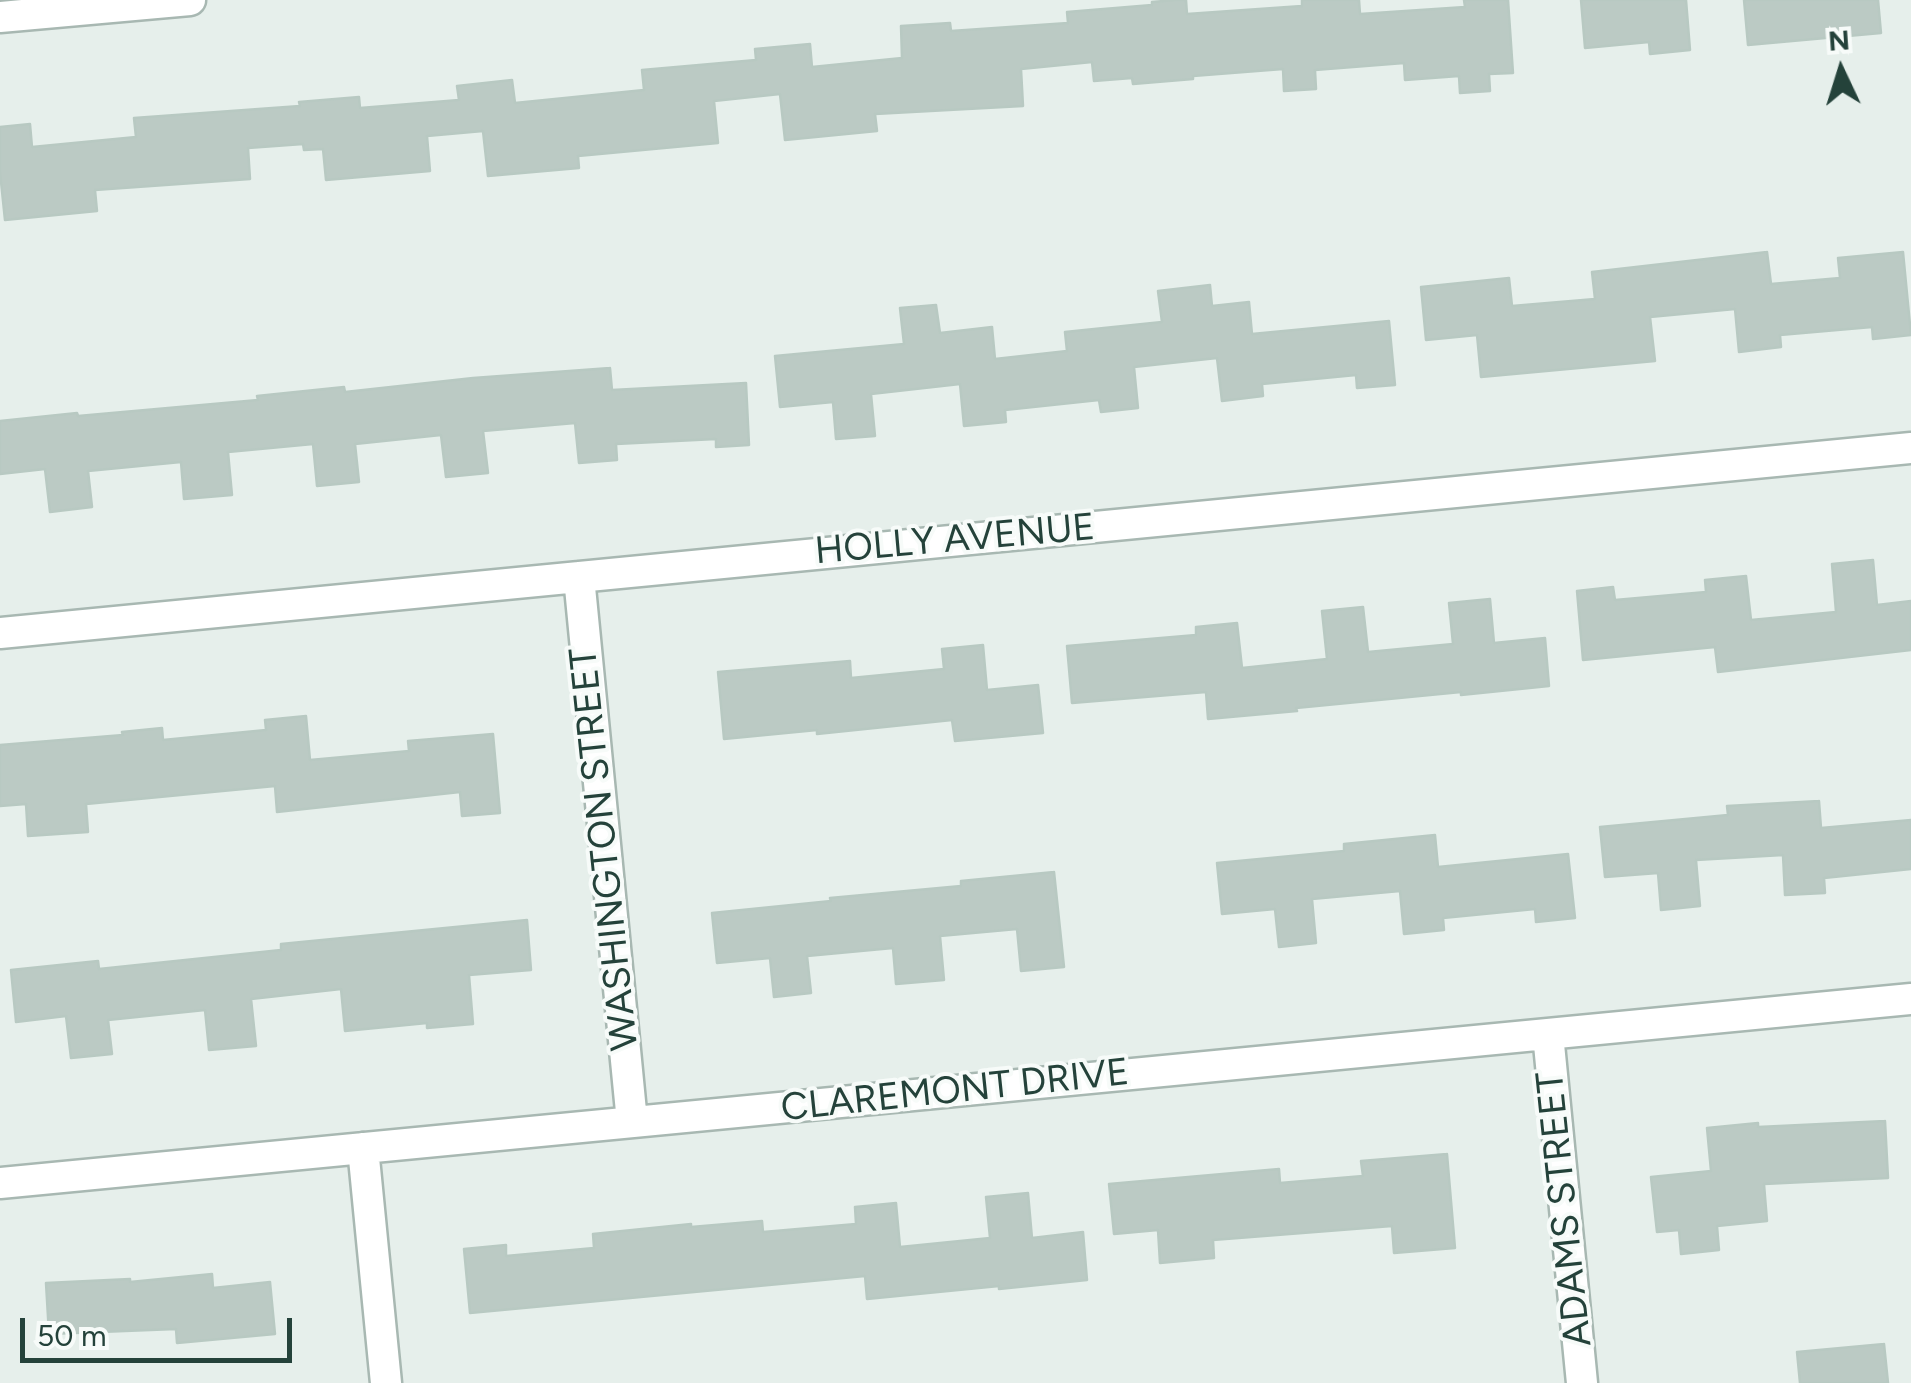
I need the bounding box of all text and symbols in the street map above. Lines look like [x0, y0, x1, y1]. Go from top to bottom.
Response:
north arrow [1791, 20, 1891, 120]
text: N [1827, 22, 1851, 58]
street label: HOLLY AVENUE [813, 505, 1097, 575]
street label: WASHINGTON STREET [561, 645, 649, 1053]
street label: CLAREMONT DRIVE [779, 1050, 1131, 1132]
street label: ADAMS STREET [1528, 1069, 1602, 1349]
scale bar [25, 1298, 298, 1360]
text: 50 m [37, 1317, 106, 1354]

